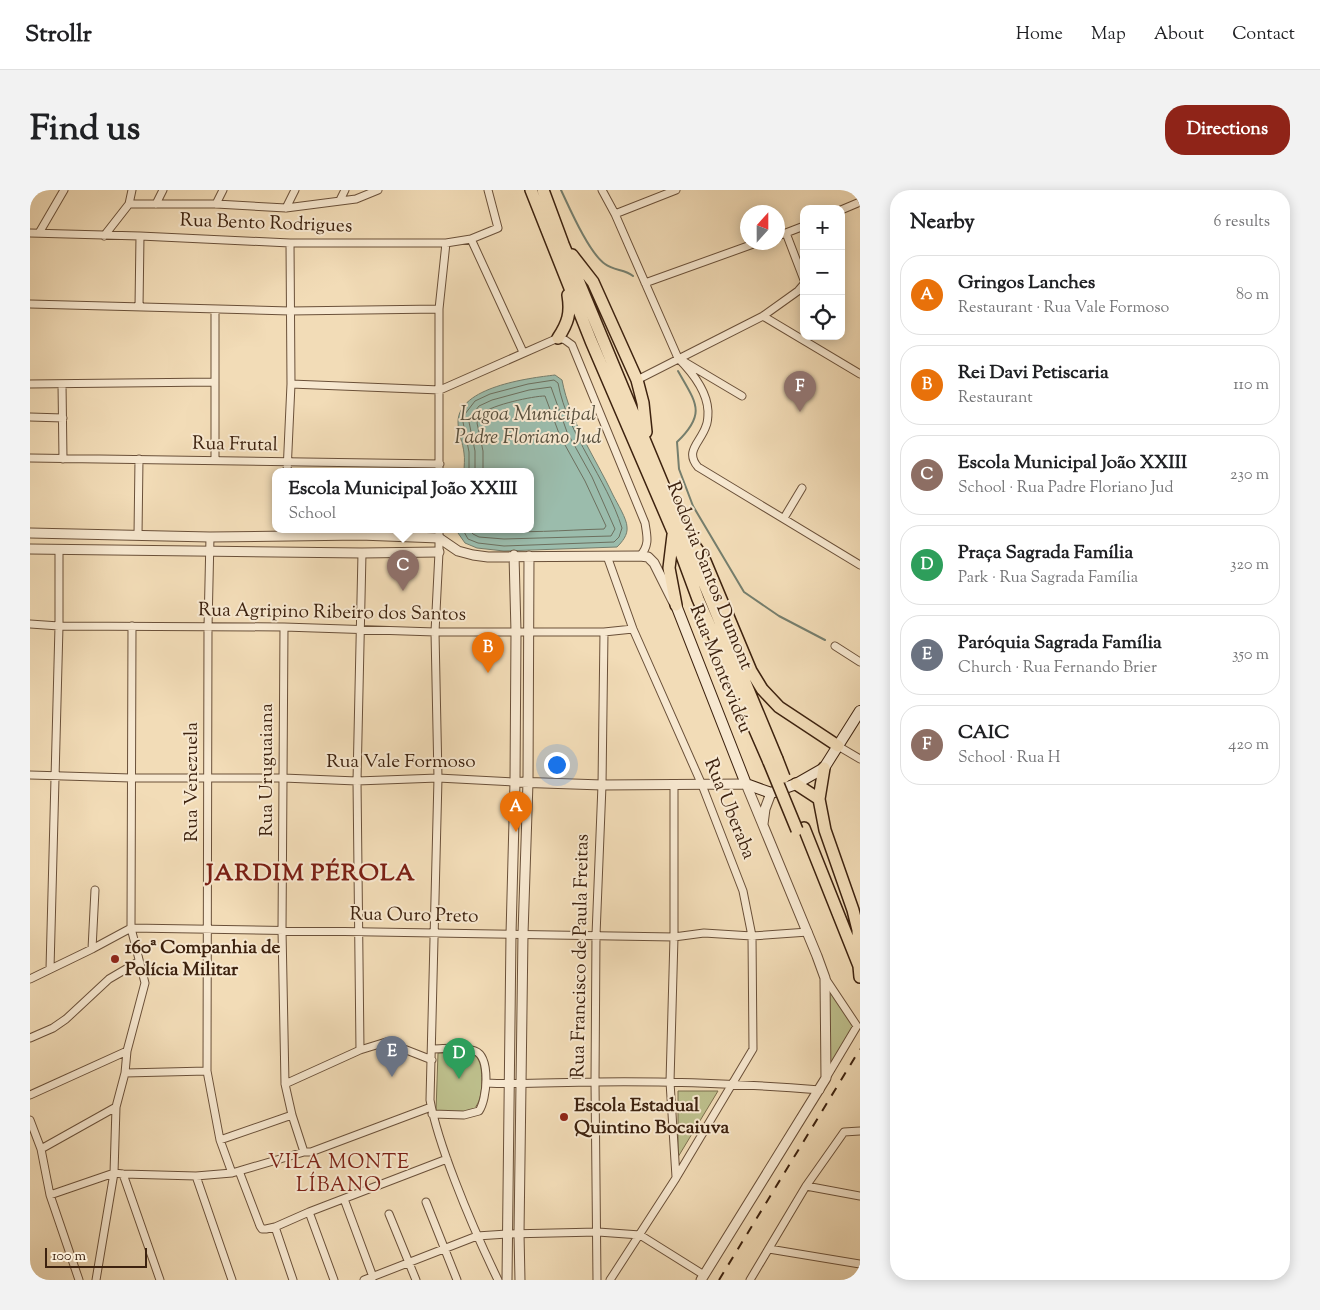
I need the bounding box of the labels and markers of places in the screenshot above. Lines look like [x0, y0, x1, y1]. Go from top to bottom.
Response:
pin: F [784, 371, 816, 412]
pin: C [387, 550, 419, 591]
pin: B [472, 632, 504, 673]
pin: A [500, 791, 532, 832]
place label: 160ª Companhia de Polícia Militar [125, 935, 280, 984]
marker: 160ª Companhia de Polícia Militar [109, 953, 121, 965]
pin: E [376, 1036, 408, 1077]
pin: D [443, 1038, 475, 1079]
place label: Escola Estadual Quintino Bocaiuva [574, 1093, 730, 1142]
marker: Escola Estadual Quintino Bocaiuva [558, 1111, 570, 1123]

